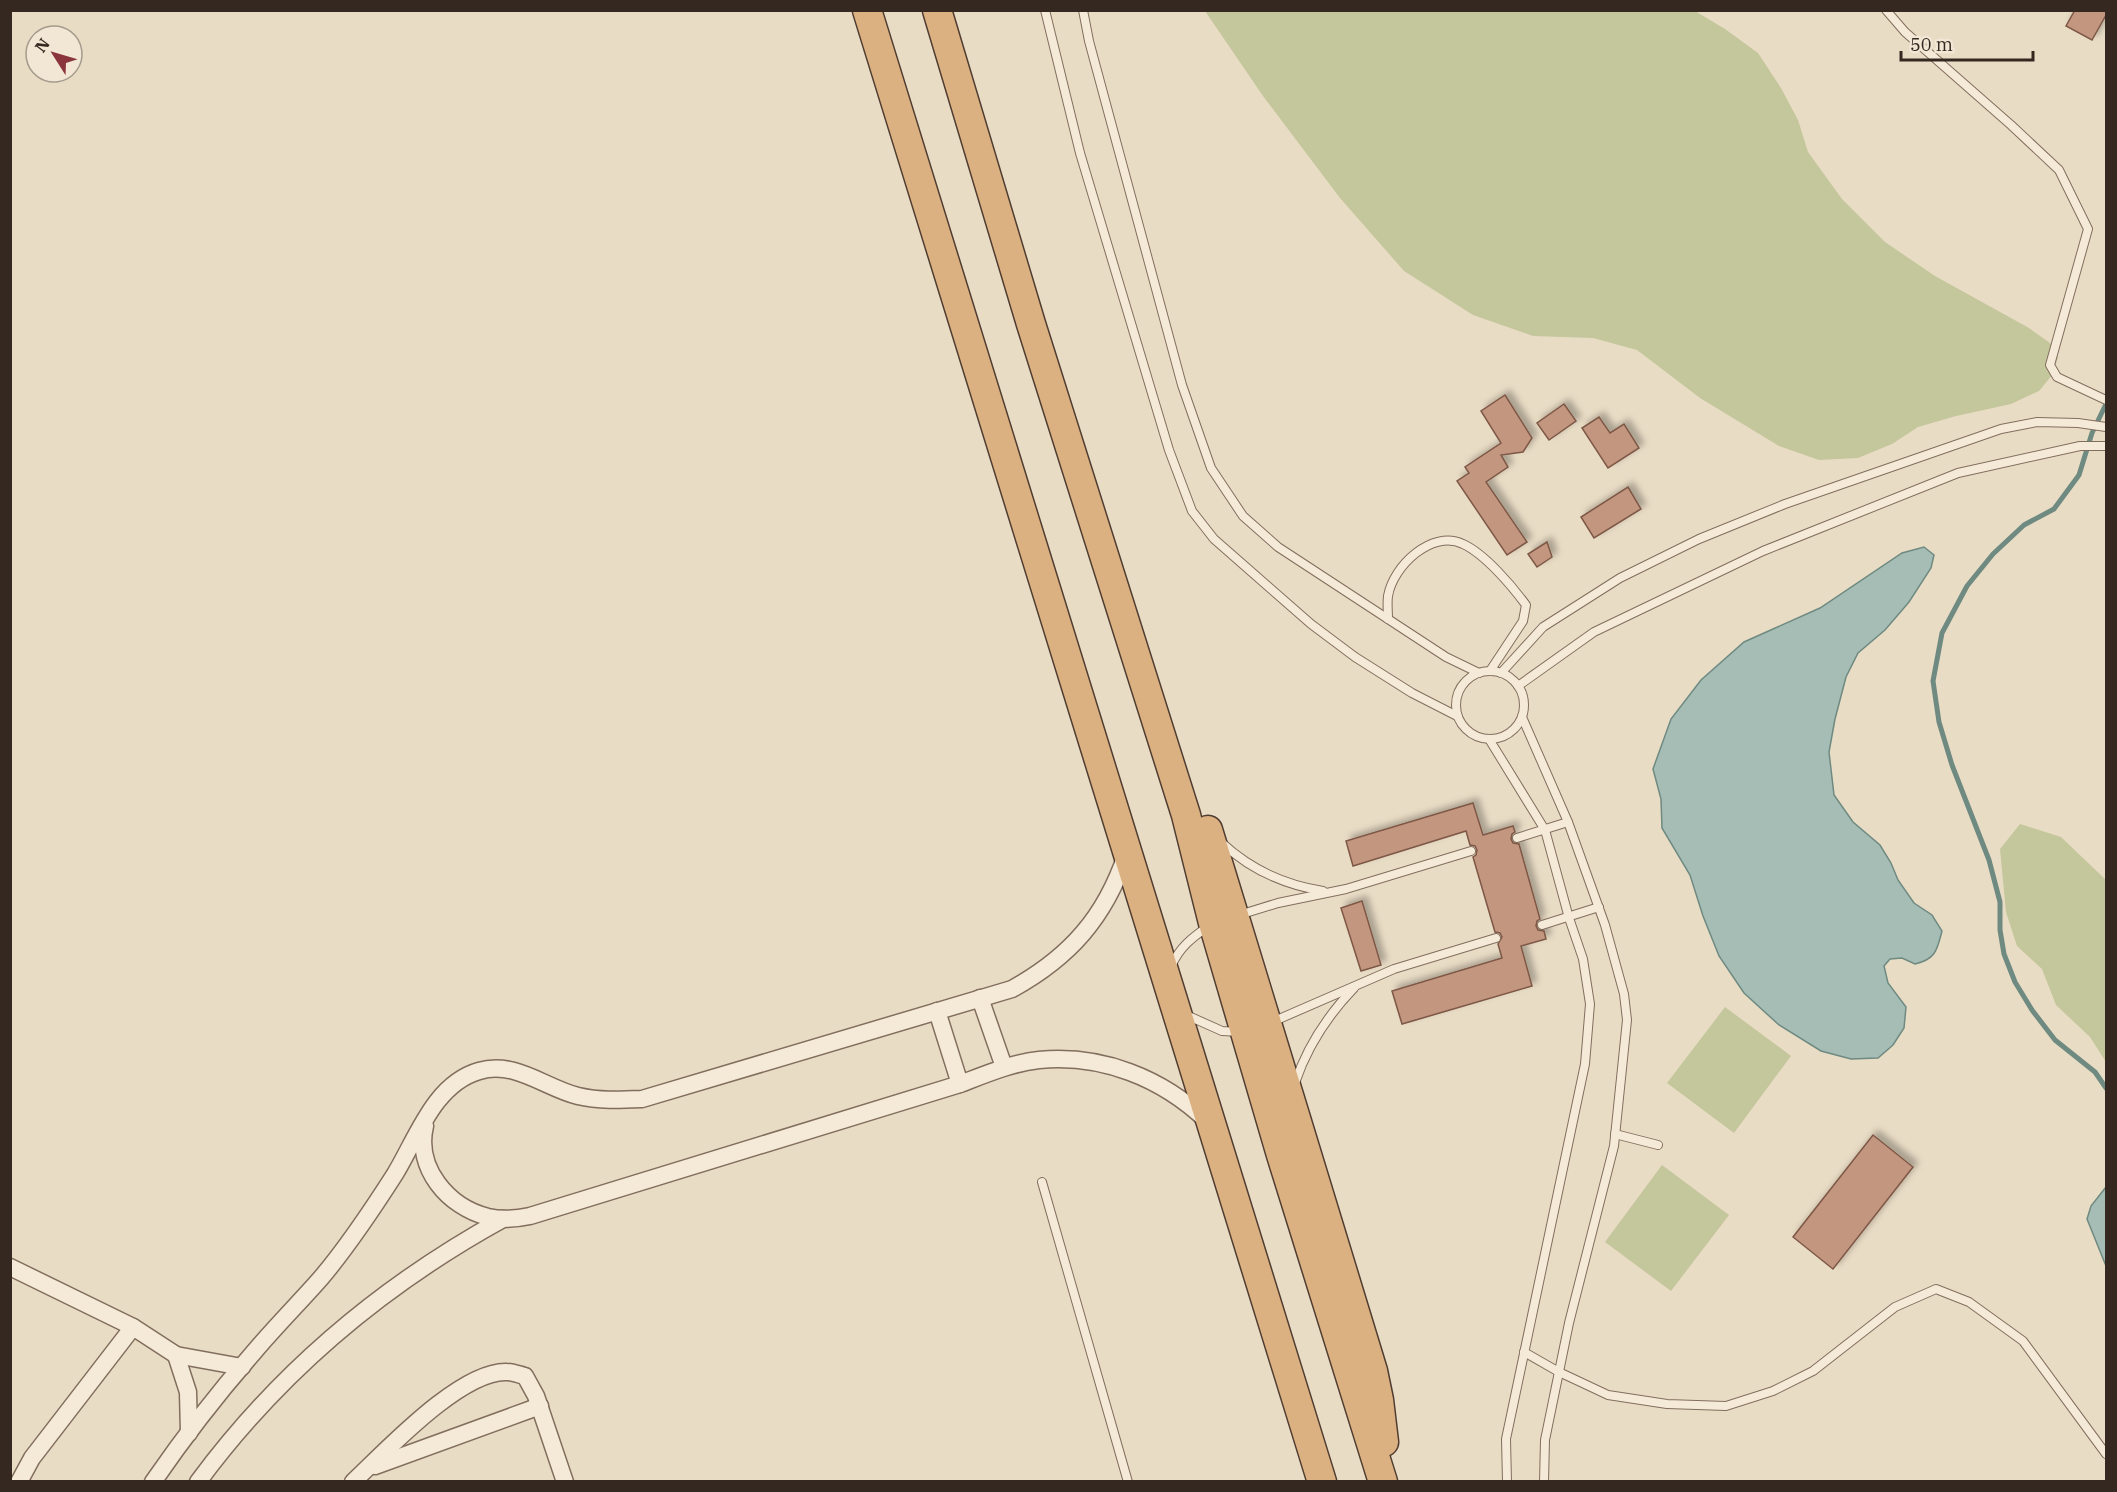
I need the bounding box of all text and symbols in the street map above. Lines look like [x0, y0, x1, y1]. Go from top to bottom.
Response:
north arrow [24, 24, 84, 84]
scale bar [1901, 24, 2033, 62]
text: 50 m [1910, 33, 1953, 56]
text: N [30, 34, 54, 56]

